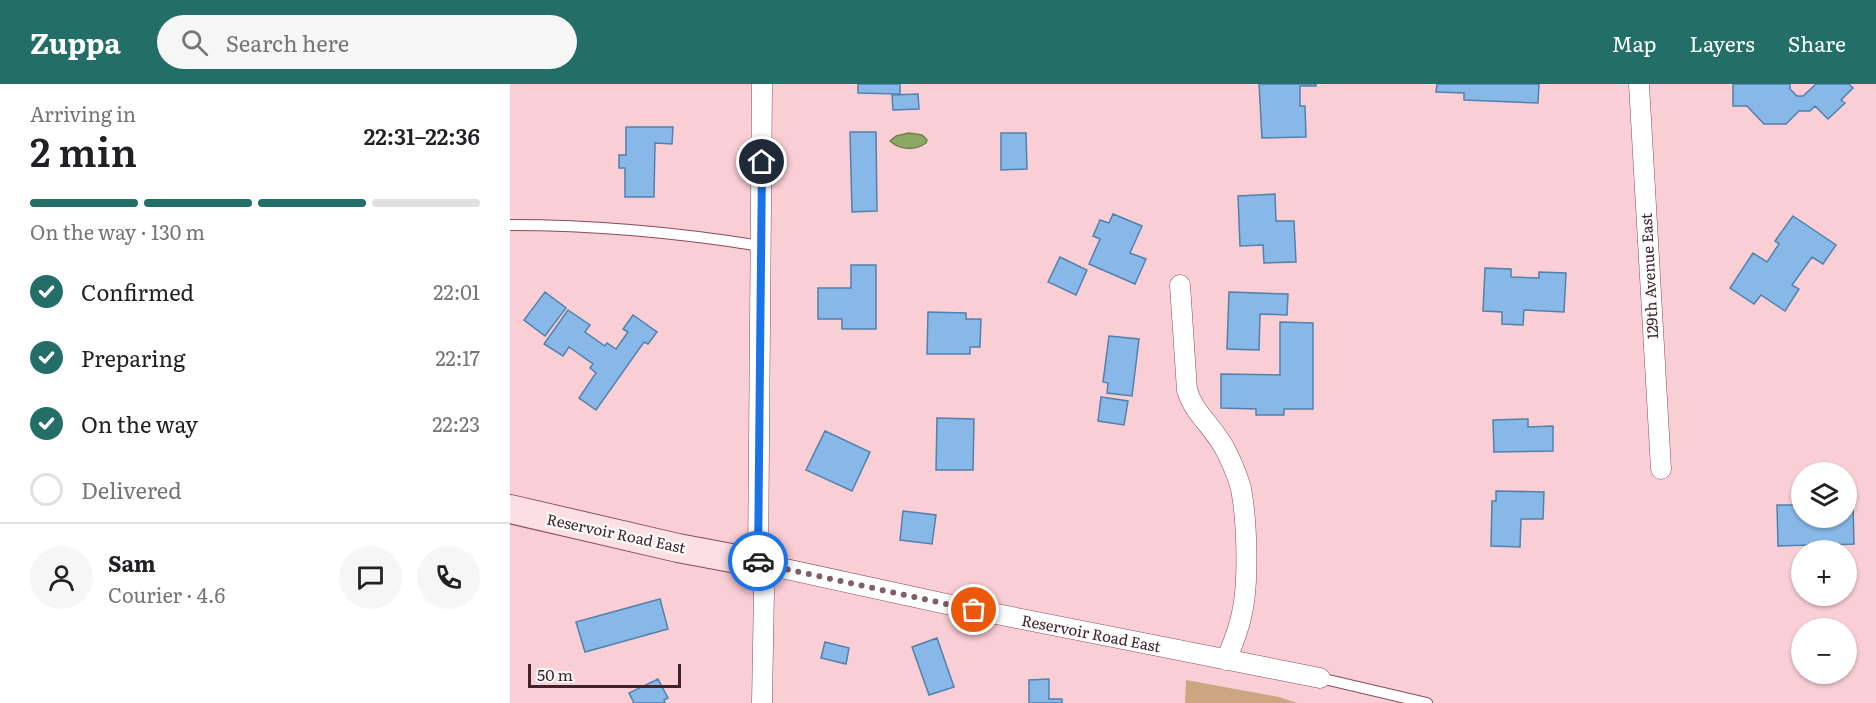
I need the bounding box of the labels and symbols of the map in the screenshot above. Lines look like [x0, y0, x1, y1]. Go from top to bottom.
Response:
pin [736, 136, 787, 187]
street label: 129th Avenue East [1634, 212, 1663, 340]
street label: Reservoir Road East [545, 507, 688, 558]
courier [728, 531, 788, 591]
pin [948, 584, 999, 635]
street label: Reservoir Road East [1020, 608, 1163, 657]
scale bar [528, 661, 681, 688]

